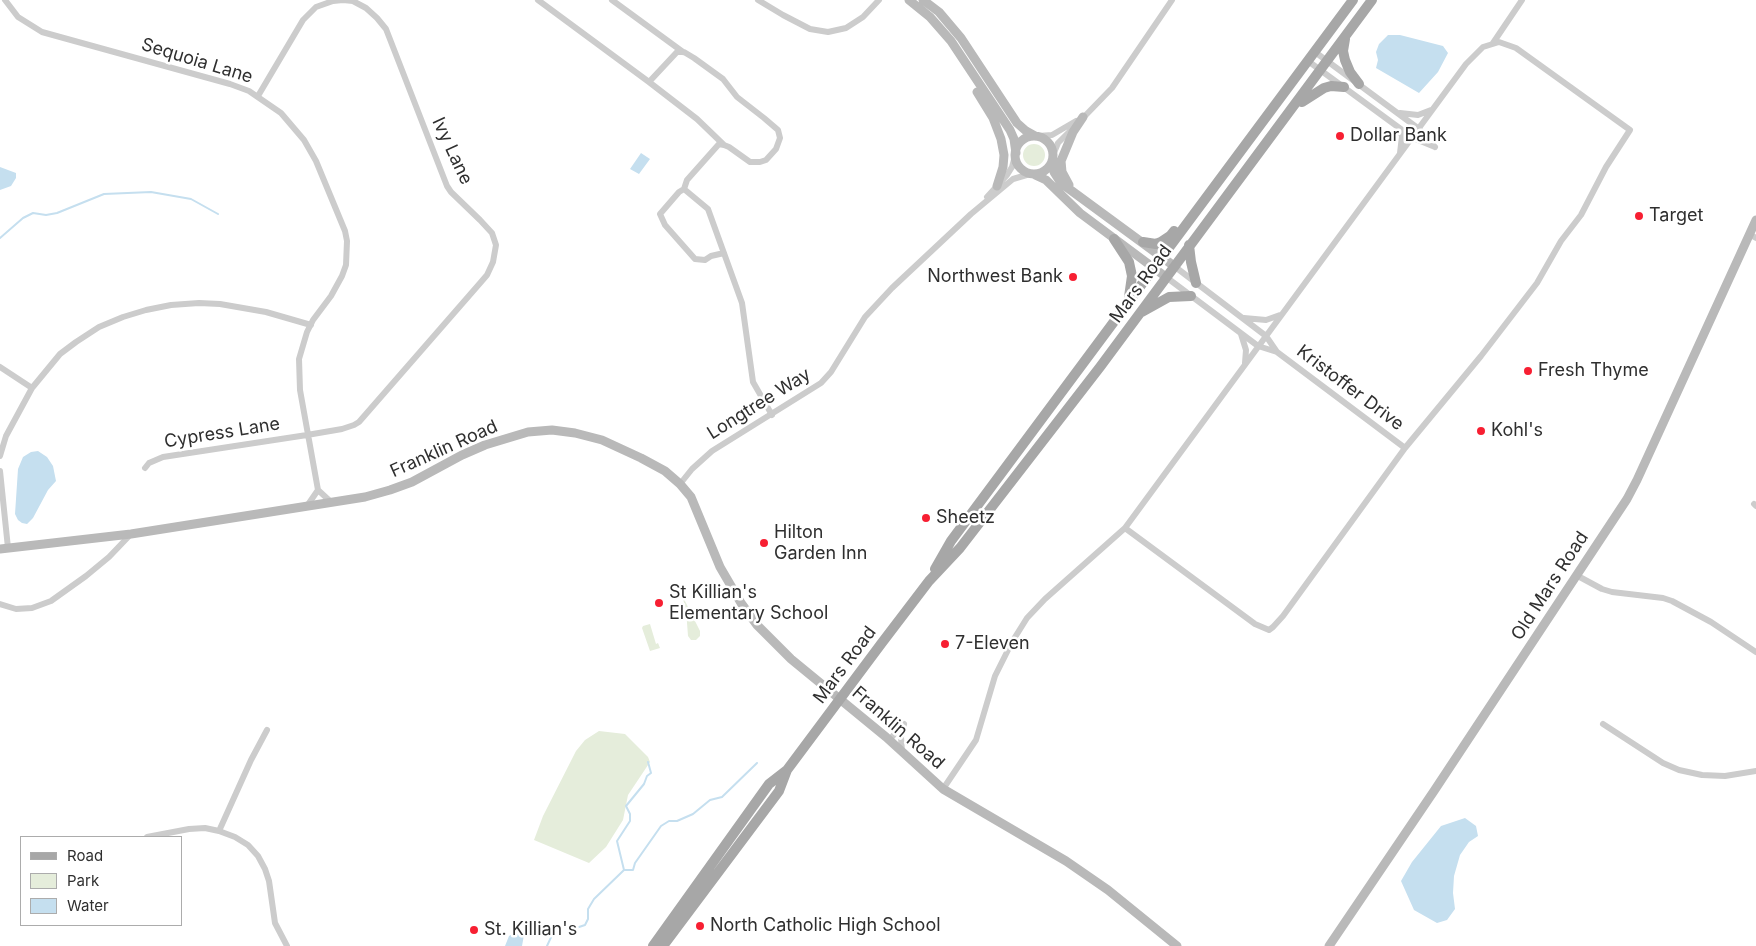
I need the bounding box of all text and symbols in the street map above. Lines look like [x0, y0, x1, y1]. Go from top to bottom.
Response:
street label: Sequoia Lane [139, 34, 255, 88]
street label: Ivy Lane [427, 114, 477, 188]
place label: Dollar Bank [1350, 125, 1447, 147]
marker: Dollar Bank [1334, 130, 1346, 142]
place label: Target [1649, 205, 1703, 227]
marker: Target [1633, 210, 1645, 222]
street label: Mars Road [1105, 241, 1177, 327]
place label: Northwest Bank [927, 266, 1063, 288]
marker: Northwest Bank [1067, 271, 1079, 283]
street label: Kristoffer Drive [1292, 341, 1408, 435]
place label: Fresh Thyme [1538, 360, 1649, 382]
street label: Longtree Way [703, 364, 815, 444]
marker: Fresh Thyme [1522, 365, 1534, 377]
street label: Cypress Lane [163, 413, 281, 453]
street label: Franklin Road [387, 416, 501, 482]
place label: Kohl's [1491, 420, 1543, 442]
marker: Kohl's [1475, 425, 1487, 437]
place label: Sheetz [936, 507, 995, 529]
marker: Sheetz [920, 512, 932, 524]
place label: Hilton Garden Inn [774, 522, 867, 564]
street label: Old Mars Road [1507, 528, 1593, 644]
marker: Hilton Garden Inn [758, 537, 770, 549]
place label: St Killian's Elementary School [669, 582, 828, 624]
marker: St Killian's Elementary School [653, 597, 665, 609]
street label: Mars Road [809, 622, 881, 708]
place label: 7-Eleven [955, 633, 1030, 655]
marker: 7-Eleven [939, 638, 951, 650]
street label: Franklin Road [847, 682, 949, 774]
legend [20, 836, 182, 926]
text: Road [67, 846, 103, 865]
text: Park [67, 871, 99, 890]
text: Water [67, 896, 109, 915]
place label: North Catholic High School [710, 915, 941, 937]
place label: St. Killian's [484, 919, 577, 941]
marker: North Catholic High School [694, 920, 706, 932]
marker: St. Killian's [468, 924, 480, 936]

